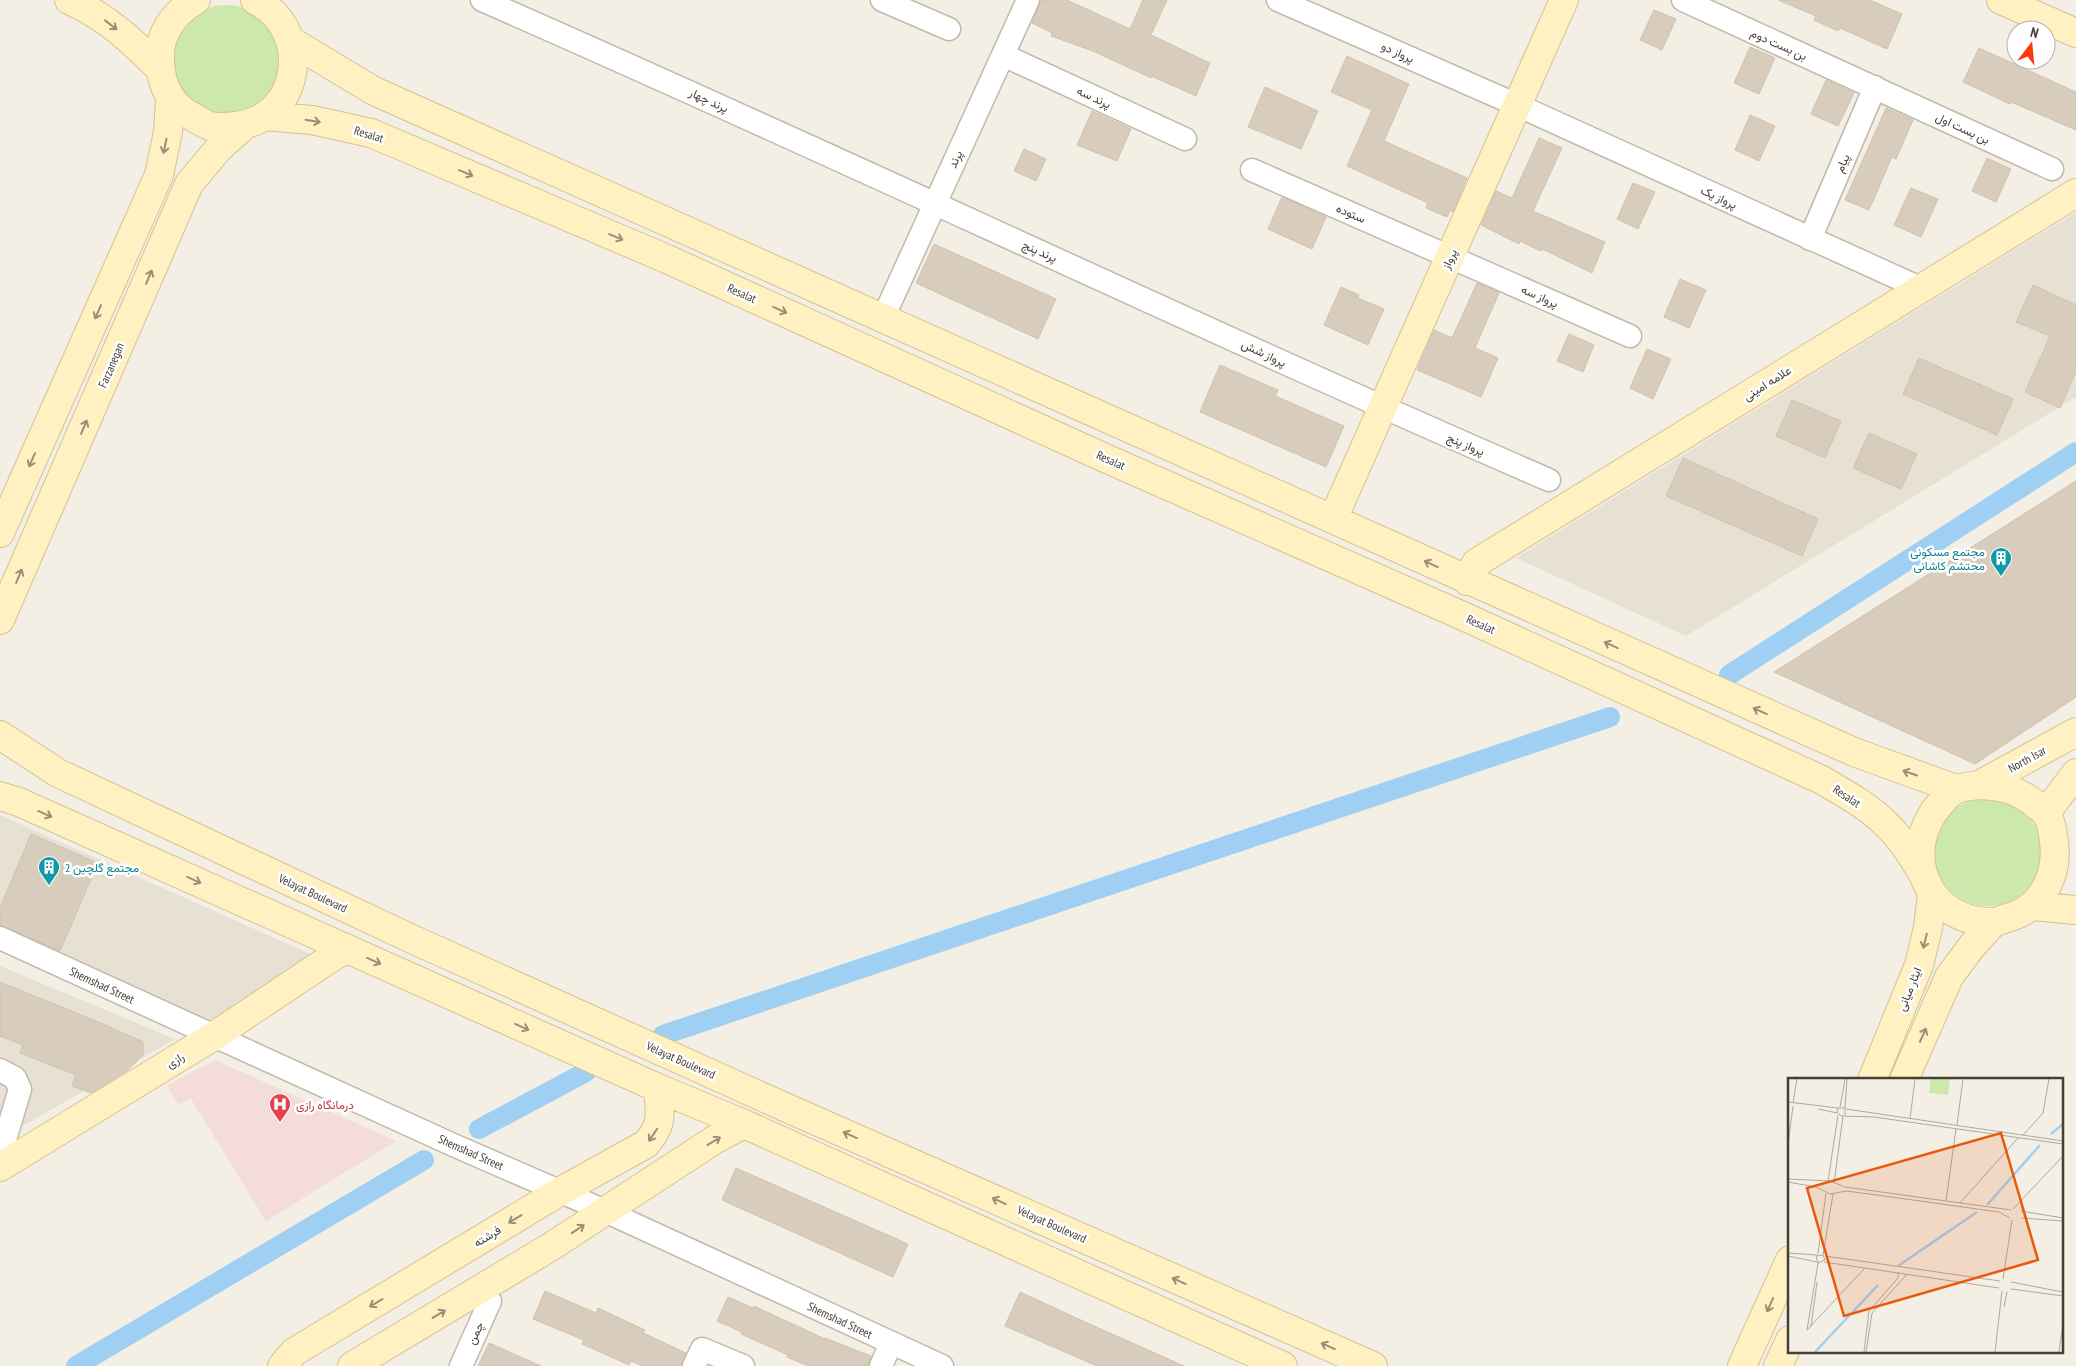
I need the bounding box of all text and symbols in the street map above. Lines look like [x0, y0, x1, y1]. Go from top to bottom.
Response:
one-way arrow [104, 19, 117, 30]
north arrow [2006, 20, 2056, 70]
text: N [2028, 23, 2041, 42]
street label: بن بست دوم [1748, 25, 1810, 64]
street label: پرواز دو [1379, 38, 1417, 67]
street label: پرند سه [1074, 83, 1113, 112]
street label: پرند چهار [686, 84, 731, 116]
street label: بن بست اول [1933, 109, 1992, 148]
one-way arrow [305, 116, 321, 126]
street label: Resalat [352, 122, 386, 146]
one-way arrow [160, 137, 170, 153]
street label: پرند [945, 148, 966, 171]
street label: پیام [1831, 151, 1853, 175]
one-way arrow [458, 169, 473, 179]
street label: پرواز یک [1698, 182, 1740, 213]
street label: ستوده [1334, 200, 1368, 227]
one-way arrow [608, 233, 623, 243]
street label: پرند پنج [1020, 237, 1060, 267]
street label: پرواز [1438, 246, 1461, 273]
one-way arrow [144, 270, 154, 285]
street label: Resalat [725, 280, 759, 306]
street label: پرواز سه [1519, 281, 1561, 312]
one-way arrow [93, 304, 103, 319]
one-way arrow [772, 306, 787, 316]
street label: پرواز شش [1239, 336, 1289, 371]
street label: Farzanegan [95, 340, 127, 390]
street label: علامه امینی [1740, 362, 1794, 405]
one-way arrow [80, 420, 89, 435]
street label: پرواز پنج [1444, 429, 1487, 460]
street label: Resalat [1094, 447, 1128, 473]
one-way arrow [27, 452, 37, 467]
place label: مجتمع مسکونی محتشم کاشانی [1910, 544, 1985, 574]
building icon: مجتمع مسکونی محتشم کاشانی [1989, 546, 2013, 577]
one-way arrow [1424, 559, 1439, 568]
one-way arrow [15, 569, 25, 584]
street label: Resalat [1464, 611, 1498, 637]
one-way arrow [1604, 639, 1619, 649]
one-way arrow [1753, 705, 1768, 715]
street label: North Isar [2005, 742, 2049, 776]
one-way arrow [1903, 768, 1918, 777]
street label: Resalat [1830, 782, 1864, 811]
one-way arrow [37, 809, 52, 819]
building icon: مجتمع گلچین 2 [37, 855, 61, 886]
place label: مجتمع گلچین 2 [65, 860, 139, 877]
street label: Velayat Boulevard [275, 870, 350, 915]
one-way arrow [186, 876, 201, 885]
one-way arrow [1920, 933, 1929, 949]
one-way arrow [366, 956, 381, 966]
street label: Shemshad Street [67, 963, 137, 1007]
street label: ایثار میانی [1893, 965, 1925, 1014]
one-way arrow [514, 1023, 529, 1032]
one-way arrow [1919, 1028, 1929, 1043]
street label: Velayat Boulevard [643, 1038, 718, 1082]
street label: رازی [163, 1049, 187, 1072]
inset map [1788, 1078, 2064, 1354]
hospital icon: درمانگاه رازی [268, 1092, 292, 1123]
place label: درمانگاه رازی [296, 1097, 354, 1113]
one-way arrow [648, 1127, 658, 1141]
one-way arrow [843, 1130, 858, 1140]
street label: Shemshad Street [436, 1131, 507, 1173]
one-way arrow [707, 1135, 721, 1145]
one-way arrow [992, 1196, 1007, 1205]
street label: Velayat Boulevard [1014, 1202, 1089, 1246]
one-way arrow [509, 1214, 523, 1224]
street label: فرشته [471, 1222, 504, 1251]
one-way arrow [570, 1224, 584, 1234]
one-way arrow [1172, 1275, 1187, 1285]
one-way arrow [1764, 1297, 1774, 1312]
one-way arrow [370, 1298, 384, 1308]
street label: Shemshad Street [805, 1298, 875, 1342]
one-way arrow [432, 1308, 446, 1318]
street label: چمن [463, 1319, 488, 1347]
one-way arrow [1321, 1341, 1336, 1351]

